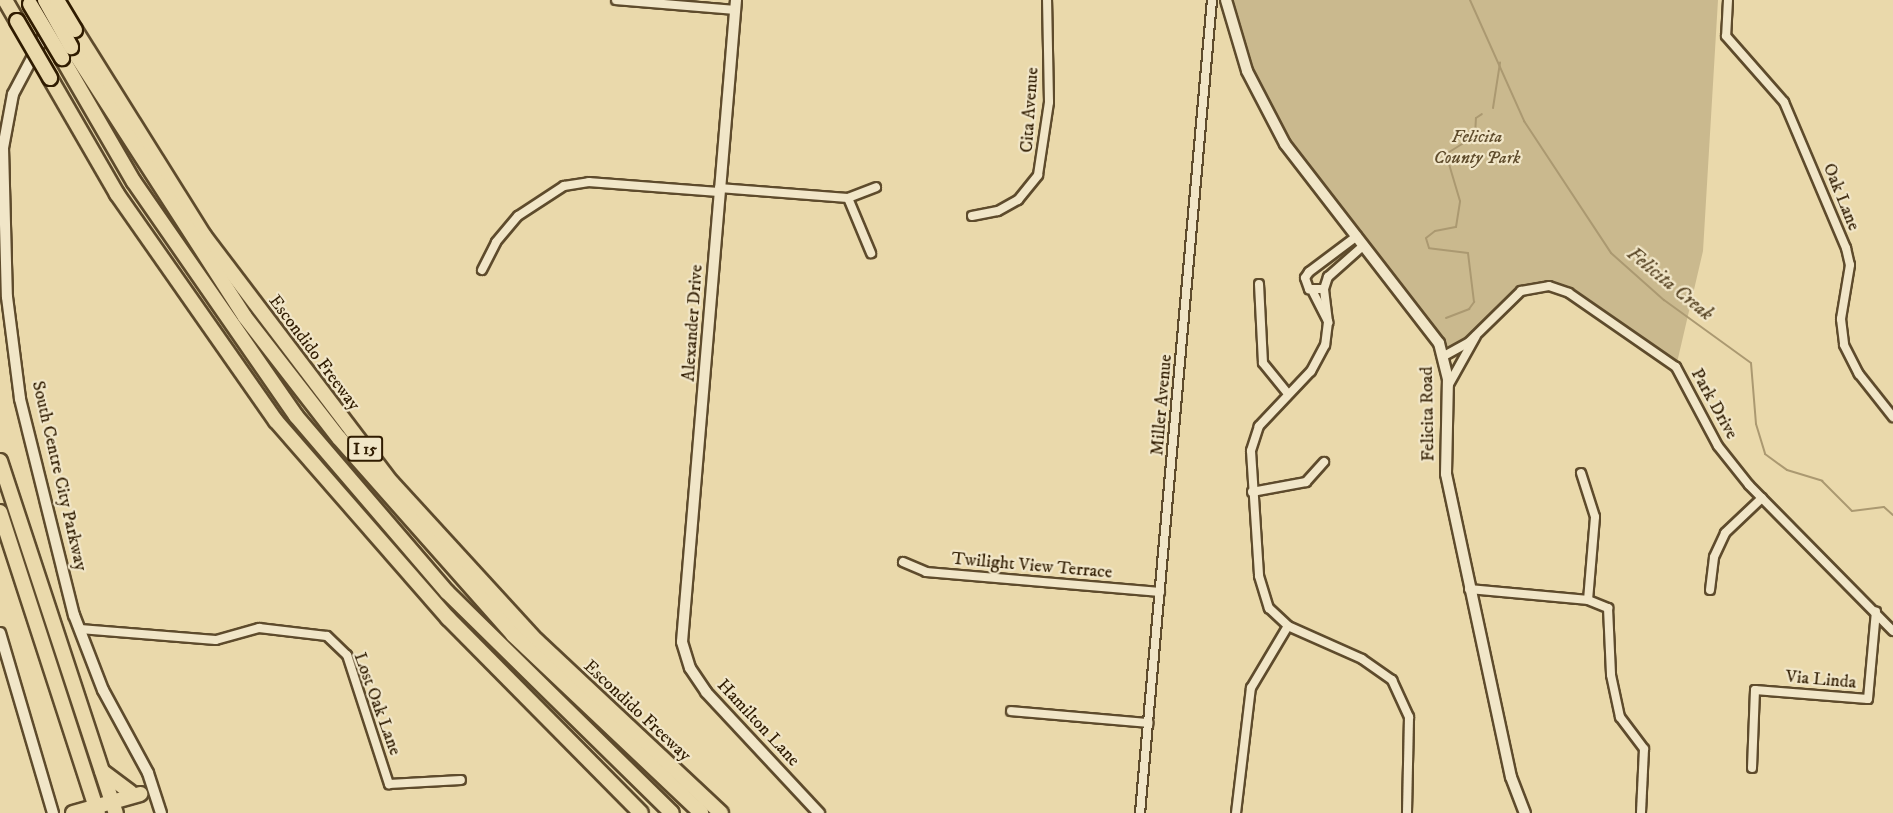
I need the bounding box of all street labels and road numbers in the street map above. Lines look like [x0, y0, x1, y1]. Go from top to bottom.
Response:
street label: Cita Avenue [1016, 67, 1044, 153]
street label: Oak Lane [1818, 160, 1864, 234]
street label: Alexander Drive [678, 264, 708, 382]
street label: Escondido Freeway [264, 291, 364, 415]
street label: Miller Avenue [1147, 353, 1177, 457]
street label: Park Drive [1686, 365, 1742, 443]
street label: Felicita Road [1416, 366, 1440, 462]
street label: South Centre City Parkway [27, 379, 91, 573]
road number: I 15 [347, 436, 383, 462]
street label: Twilight View Terrace [951, 548, 1113, 584]
street label: Lost Oak Lane [348, 650, 406, 758]
street label: Escondido Freeway [579, 656, 695, 766]
street label: Via Linda [1785, 666, 1857, 694]
street label: Hamilton Lane [712, 675, 804, 771]

